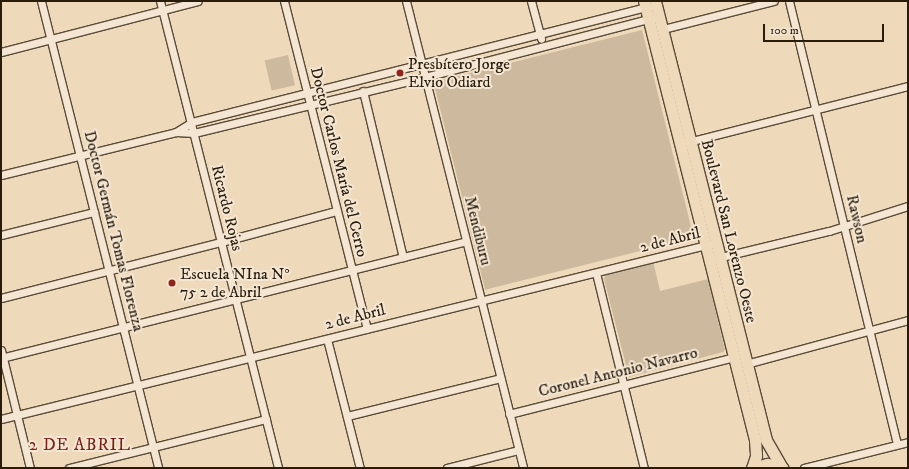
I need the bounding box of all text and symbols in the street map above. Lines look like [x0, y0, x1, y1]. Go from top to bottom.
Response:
scale bar [765, 16, 886, 42]
text: 100 m [770, 23, 799, 38]
place label: Presbítero Jorge Elvio Odiard [408, 54, 510, 92]
street label: Doctor Carlos María del Cerro [306, 65, 372, 259]
marker: Presbítero Jorge Elvio Odiard [395, 68, 405, 78]
street label: Doctor Germán Tomas Florenza [80, 129, 148, 333]
street label: Boulevard San Lorenzo Oeste [697, 137, 761, 325]
street label: Ricardo Rojas [207, 163, 247, 253]
street label: Rawson [842, 193, 872, 245]
street label: Mendiburu [460, 195, 496, 267]
street label: 2 de Abril [638, 223, 702, 257]
place label: Escuela NIna N° 75 2 de Abril [180, 264, 290, 302]
marker: Escuela NIna N° 75 2 de Abril [167, 278, 177, 288]
street label: 2 de Abril [323, 300, 387, 334]
street label: Coronel Antonio Navarro [536, 343, 700, 401]
district label: 2 DE ABRIL [29, 436, 131, 456]

